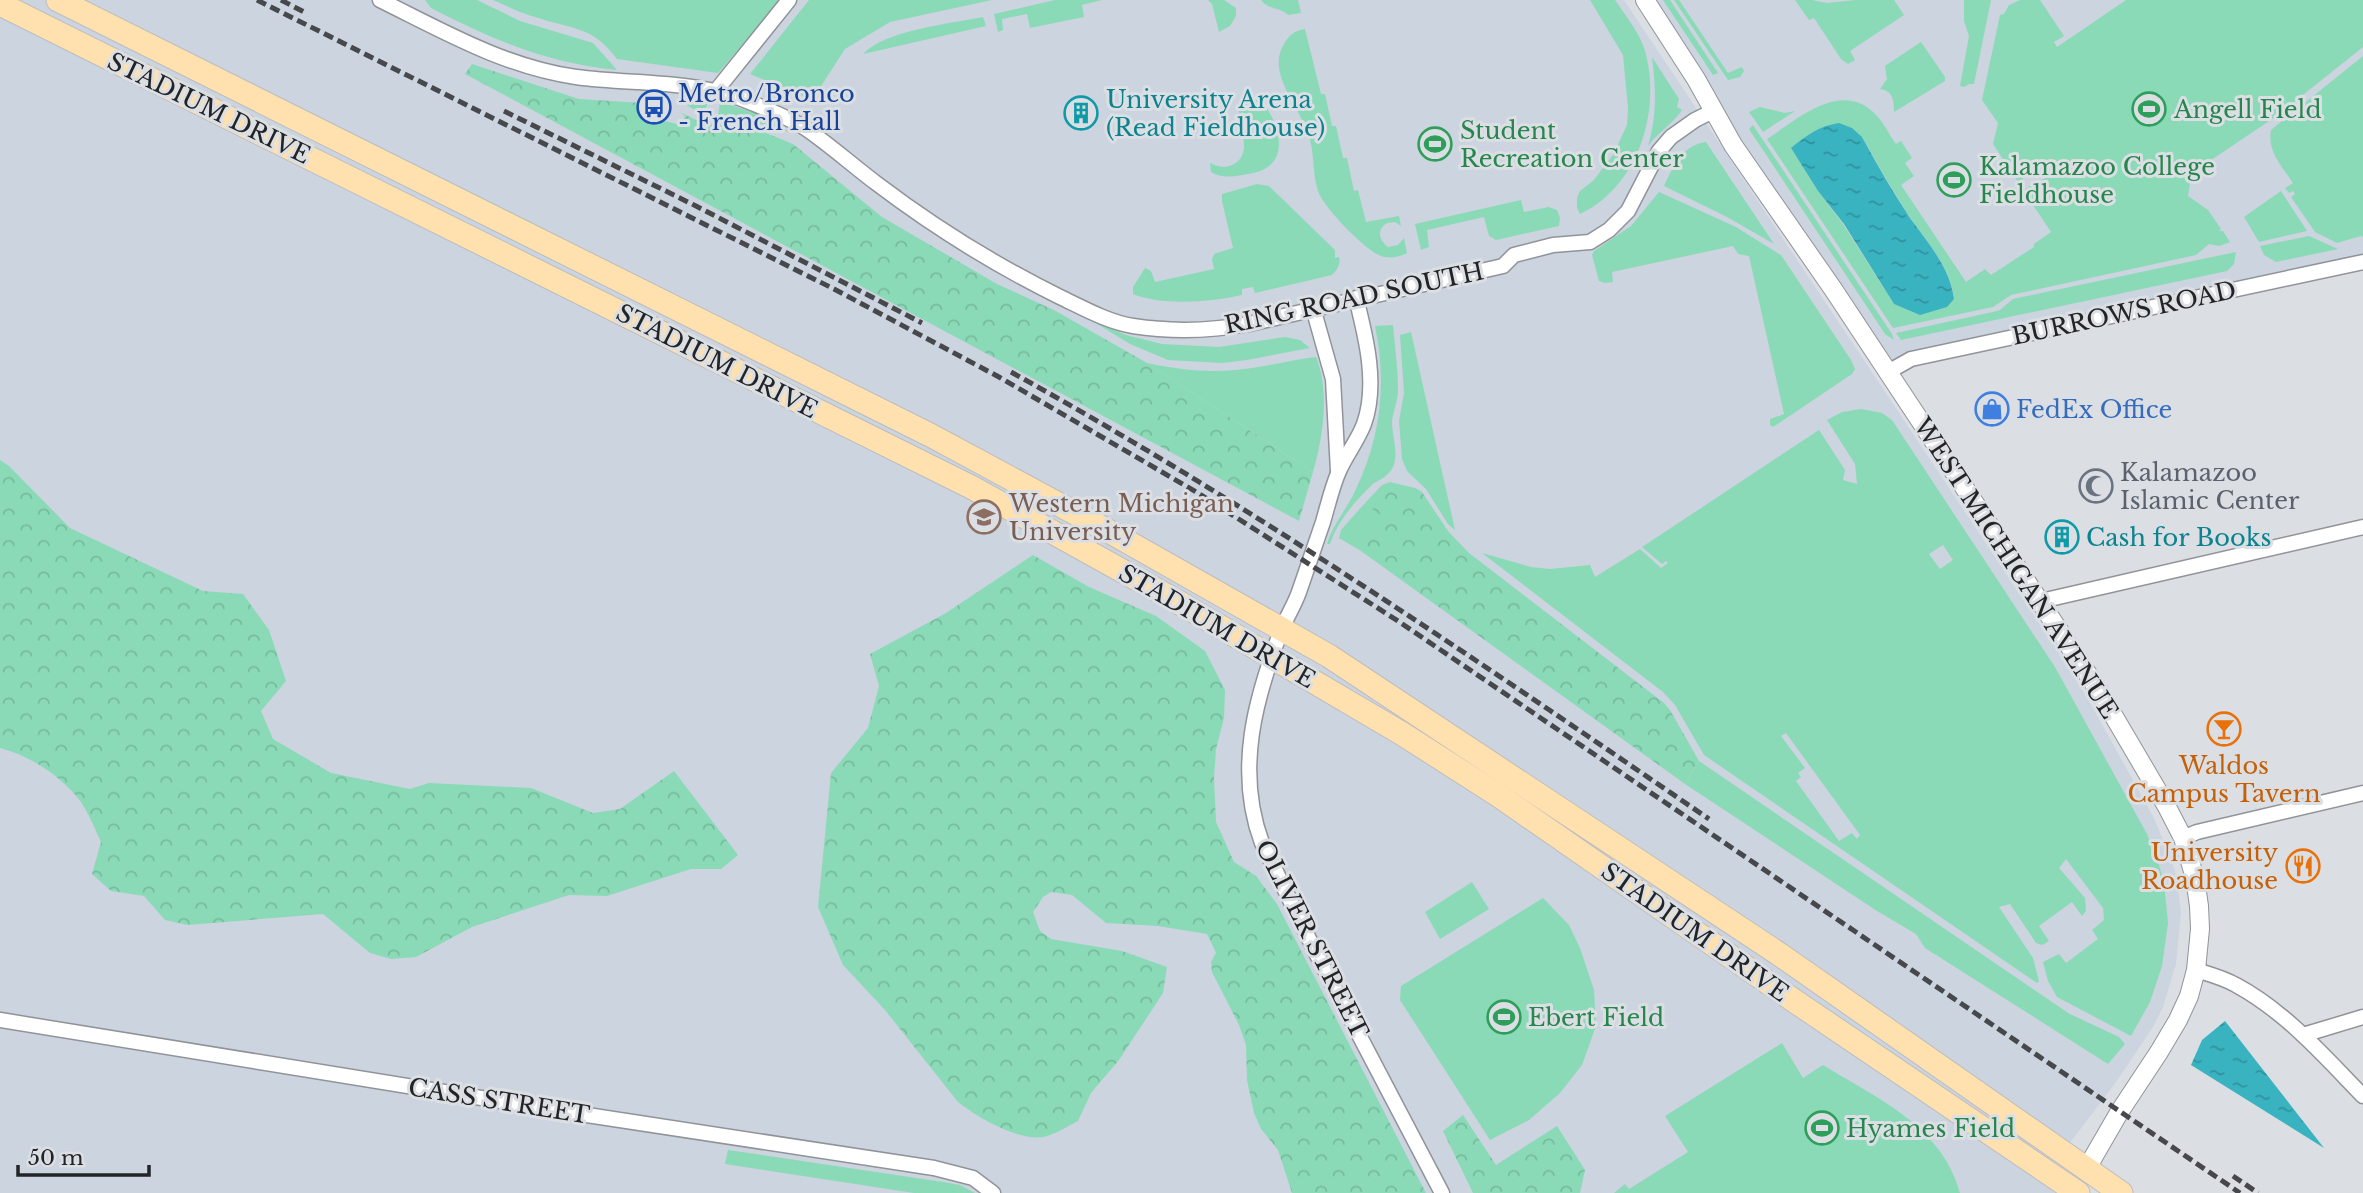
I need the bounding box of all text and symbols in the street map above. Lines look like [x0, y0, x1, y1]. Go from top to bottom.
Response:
street label: STADIUM DRIVE [103, 46, 315, 170]
place label: Metro/Bronco - French Hall [678, 79, 855, 136]
place label: University Arena (Read Fieldhouse) [1106, 85, 1325, 142]
bus stop icon: Metro/Bronco - French Hall [635, 88, 673, 126]
sports icon: Angell Field [2130, 90, 2168, 128]
building icon: University Arena (Read Fieldhouse) [1062, 94, 1100, 132]
place label: Angell Field [2173, 95, 2322, 124]
place label: Student Recreation Center [1460, 116, 1684, 173]
sports icon: Student Recreation Center [1416, 125, 1454, 163]
place label: Kalamazoo College Fieldhouse [1979, 152, 2215, 209]
sports icon: Kalamazoo College Fieldhouse [1935, 161, 1973, 199]
street label: RING ROAD SOUTH [1222, 256, 1486, 340]
street label: BURROWS ROAD [2009, 275, 2239, 351]
street label: STADIUM DRIVE [612, 298, 822, 424]
shop icon: FedEx Office [1973, 390, 2011, 428]
place label: FedEx Office [2016, 395, 2172, 424]
street label: WEST MICHIGAN AVENUE [1907, 411, 2124, 724]
place label: Kalamazoo Islamic Center [2120, 458, 2300, 515]
mosque icon: Kalamazoo Islamic Center [2077, 467, 2115, 505]
place label: Western Michigan University [1008, 489, 1234, 546]
school or university icon: Western Michigan University [965, 498, 1003, 536]
building icon: Cash for Books [2043, 518, 2081, 556]
place label: Cash for Books [2086, 523, 2271, 552]
street label: STADIUM DRIVE [1114, 558, 1320, 694]
bar icon: Waldos Campus Tavern [2205, 710, 2243, 748]
place label: Waldos Campus Tavern [2127, 751, 2321, 808]
street label: OLIVER STREET [1249, 835, 1375, 1043]
place label: University Roadhouse [2141, 838, 2279, 895]
restaurant icon: University Roadhouse [2284, 847, 2322, 885]
street label: STADIUM DRIVE [1596, 856, 1794, 1008]
sports icon: Ebert Field [1485, 998, 1523, 1036]
place label: Ebert Field [1528, 1003, 1664, 1032]
street label: CASS STREET [406, 1072, 592, 1130]
sports icon: Hyames Field [1803, 1109, 1841, 1147]
place label: Hyames Field [1846, 1114, 2015, 1143]
scale bar [18, 1134, 149, 1178]
text: 50 m [28, 1145, 84, 1171]

